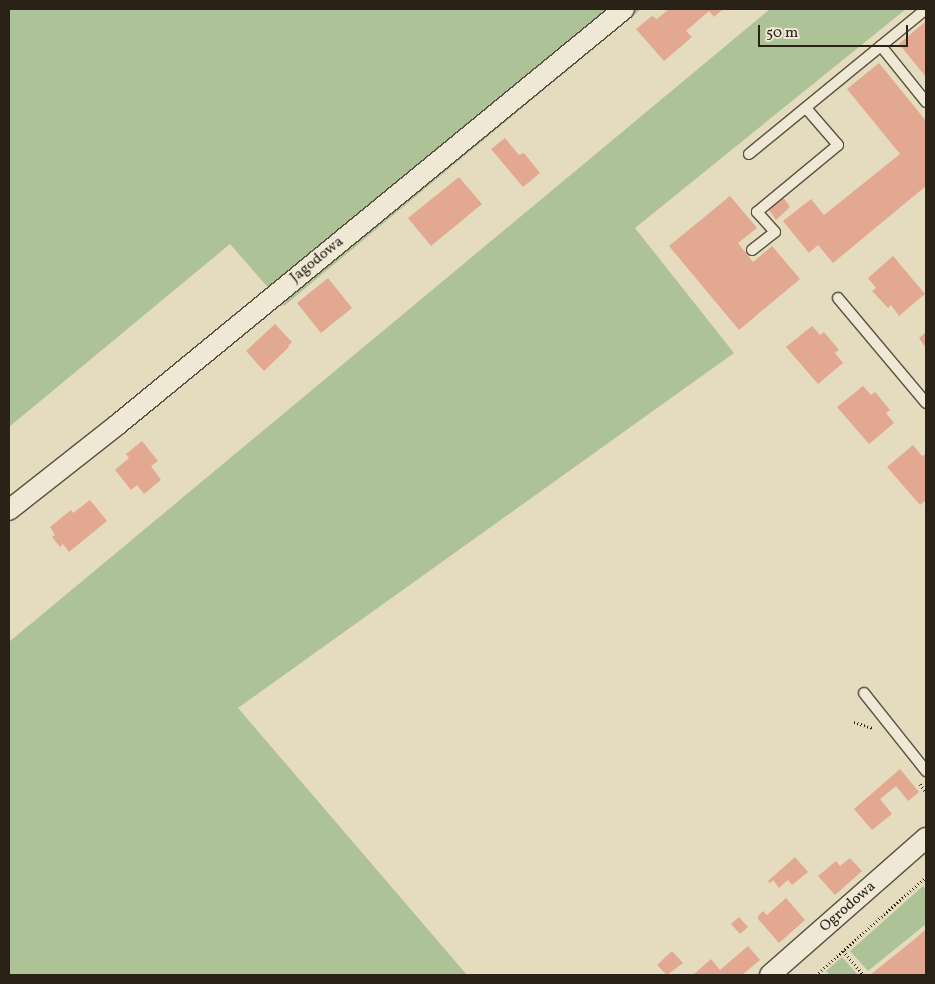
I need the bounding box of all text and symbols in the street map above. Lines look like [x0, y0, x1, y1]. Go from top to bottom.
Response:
scale bar [760, 15, 910, 47]
text: 50 m [766, 23, 798, 44]
street label: Jagodowa [287, 233, 347, 287]
street label: Ogrodowa [816, 878, 880, 936]

